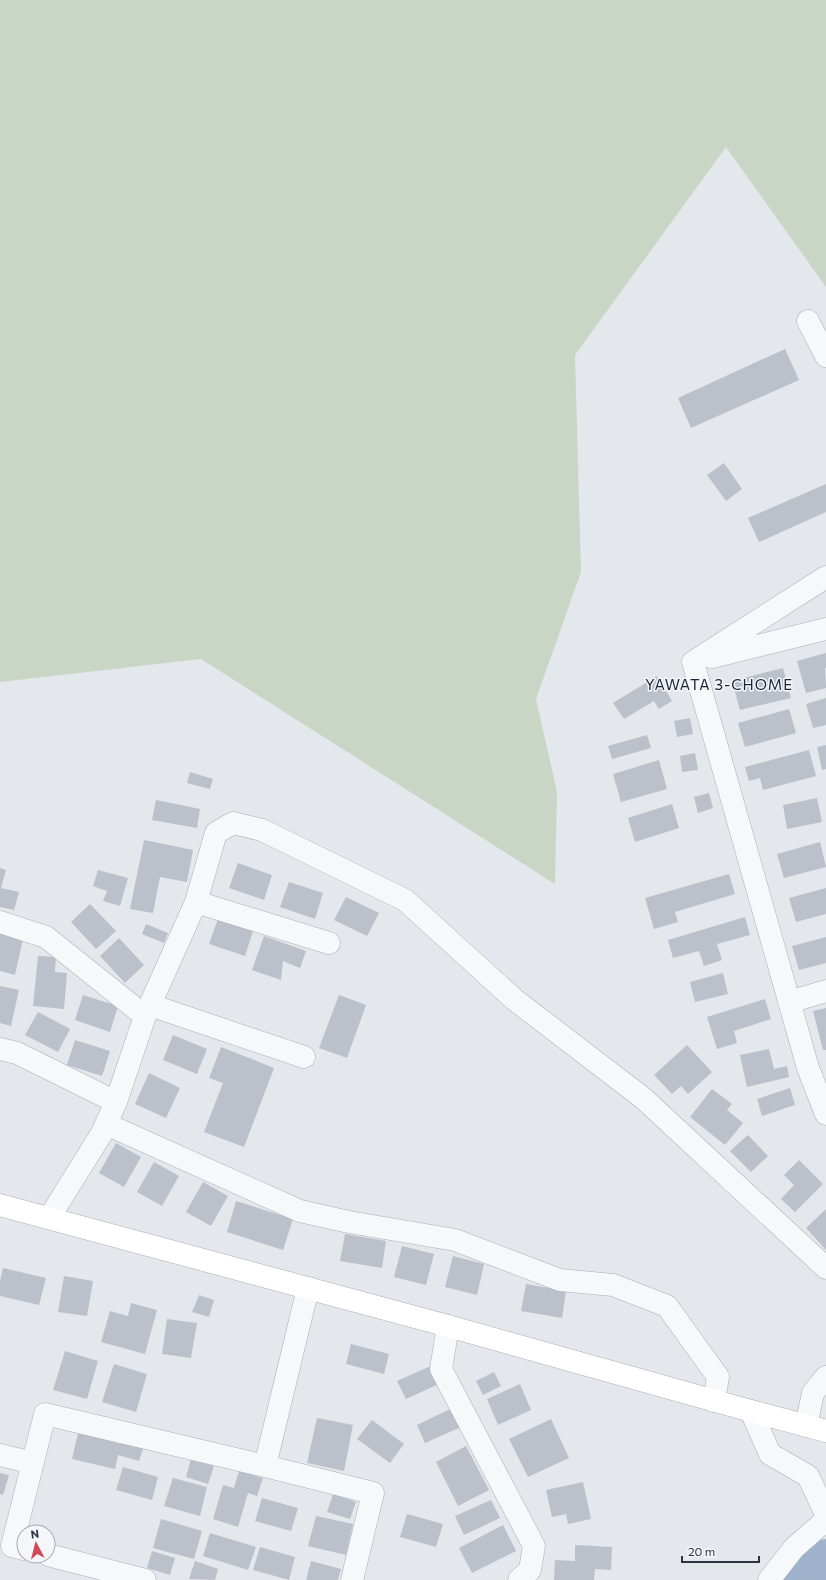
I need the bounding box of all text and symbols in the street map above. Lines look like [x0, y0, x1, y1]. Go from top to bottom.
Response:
district label: YAWATA 3-CHOME [645, 675, 793, 693]
north arrow [16, 1524, 56, 1564]
text: N [30, 1527, 40, 1541]
scale bar [682, 1538, 759, 1564]
text: 20 m [688, 1544, 715, 1558]

